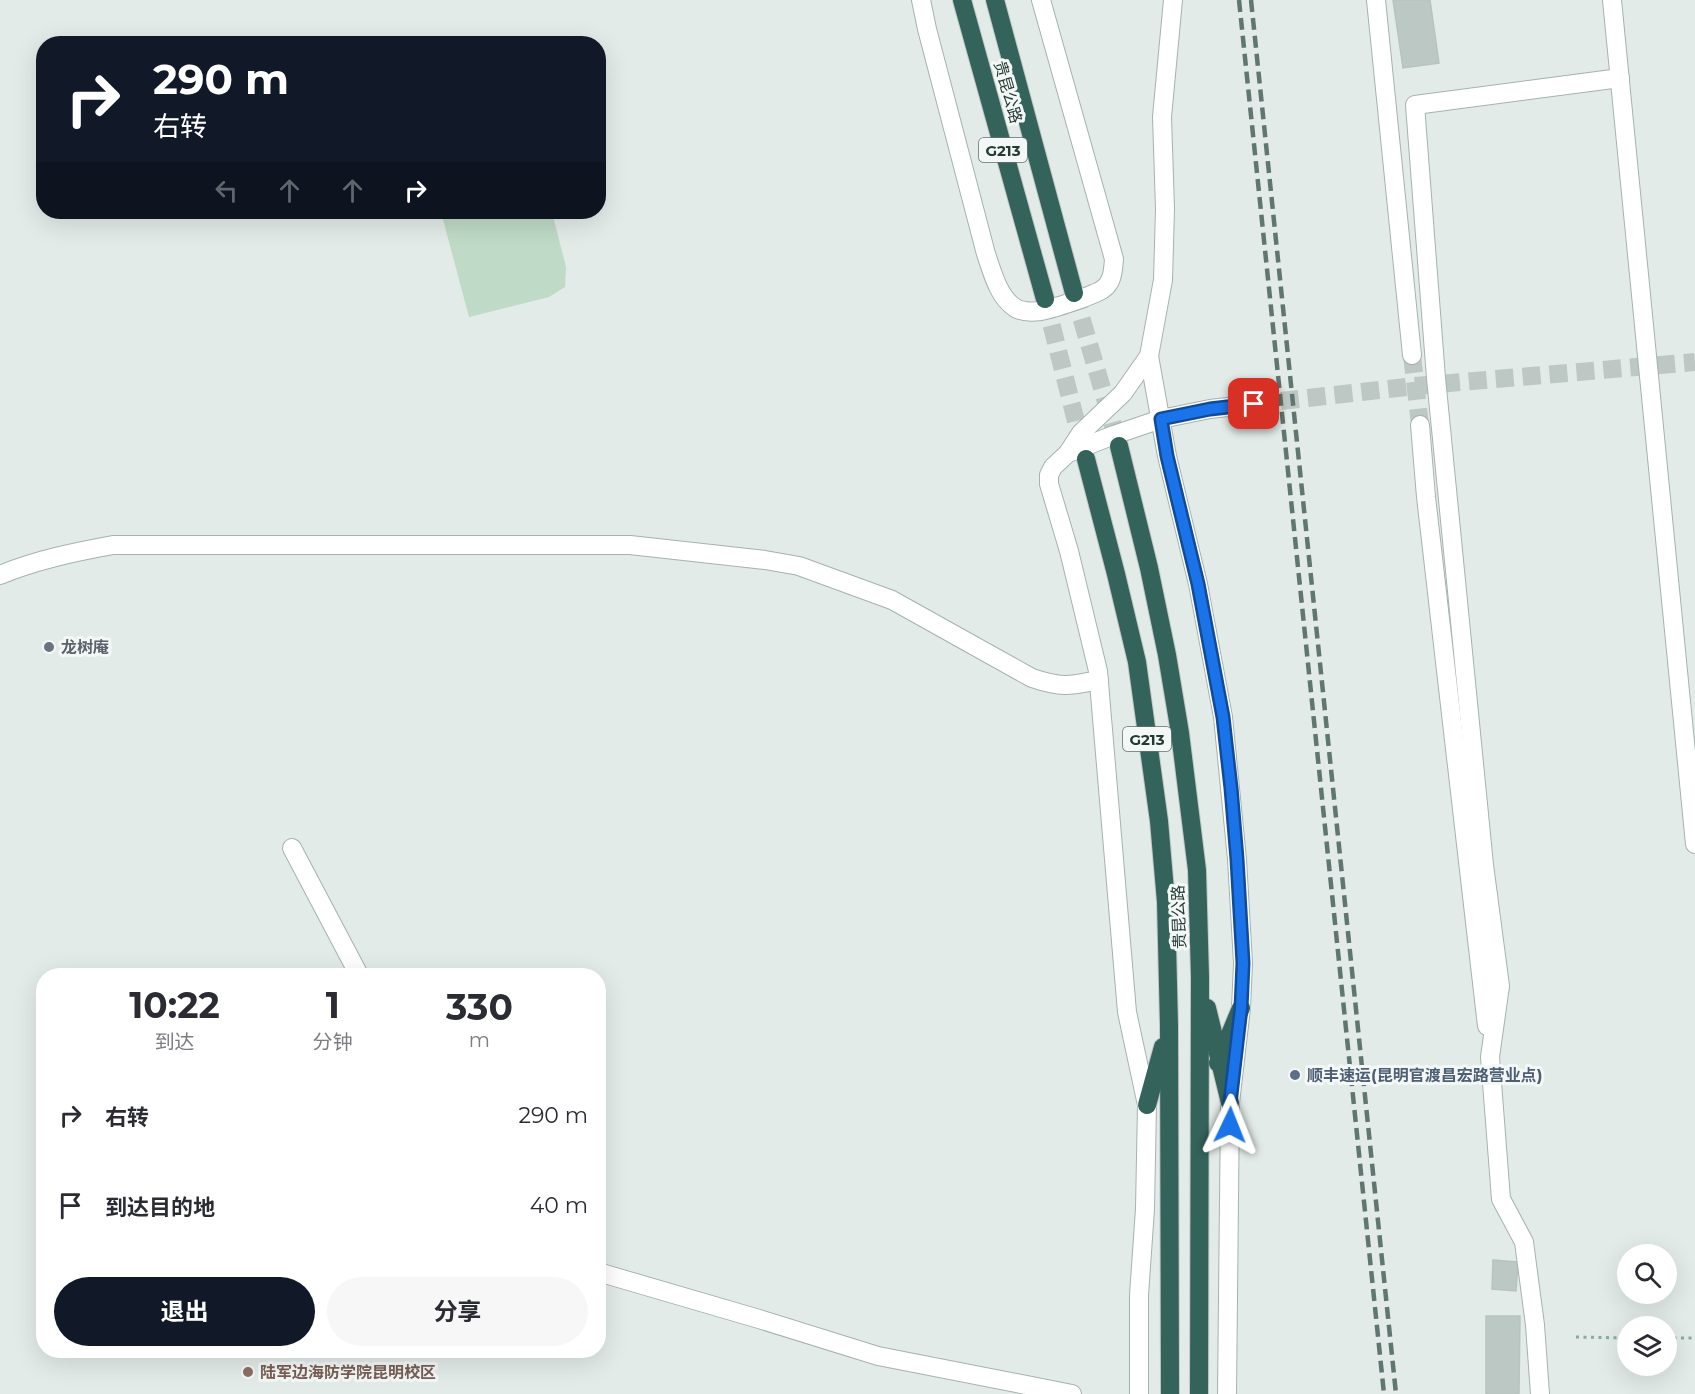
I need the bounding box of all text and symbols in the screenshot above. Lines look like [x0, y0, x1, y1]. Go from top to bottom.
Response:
text: 290 m [153, 53, 289, 105]
street label: 贵昆公路 [990, 59, 1026, 125]
icon: right [54, 60, 132, 138]
text: 右转 [153, 110, 207, 143]
road number: G213 [979, 138, 1027, 162]
icon: left [210, 174, 243, 207]
icon: ahead [273, 174, 306, 207]
icon: ahead [336, 174, 369, 207]
icon: right [399, 174, 432, 207]
pin [1228, 378, 1279, 429]
icon: arrive [1237, 387, 1270, 420]
place label: 龙树庵 [61, 638, 109, 657]
marker: 龙树庵 [42, 640, 56, 654]
road number: G213 [1123, 727, 1171, 751]
street label: 贵昆公路 [1168, 885, 1190, 949]
text: 10:22 [129, 983, 220, 1027]
text: 1 [326, 983, 340, 1027]
text: 330 [446, 985, 513, 1029]
text: m [469, 1028, 490, 1052]
text: 到达 [154, 1030, 194, 1054]
text: 分钟 [313, 1030, 353, 1054]
place label: 顺丰速运(昆明官渡昌宏路营业点) [1307, 1066, 1542, 1085]
marker: 顺丰速运(昆明官渡昌宏路营业点) [1288, 1068, 1302, 1082]
position arrow [1198, 1093, 1262, 1157]
icon: right [54, 1099, 87, 1132]
text: 290 m [518, 1102, 588, 1129]
text: 右转 [105, 1104, 149, 1131]
icon: arrive [54, 1189, 87, 1222]
text: 40 m [530, 1192, 588, 1219]
text: 到达目的地 [105, 1194, 215, 1221]
map controls [1617, 1244, 1677, 1376]
button: search [1617, 1244, 1677, 1304]
button: 退出 [54, 1277, 315, 1346]
button: 分享 [327, 1277, 588, 1346]
button: layers [1617, 1316, 1677, 1376]
place label: 陆军边海防学院昆明校区 [260, 1363, 436, 1382]
marker: 陆军边海防学院昆明校区 [241, 1365, 255, 1379]

